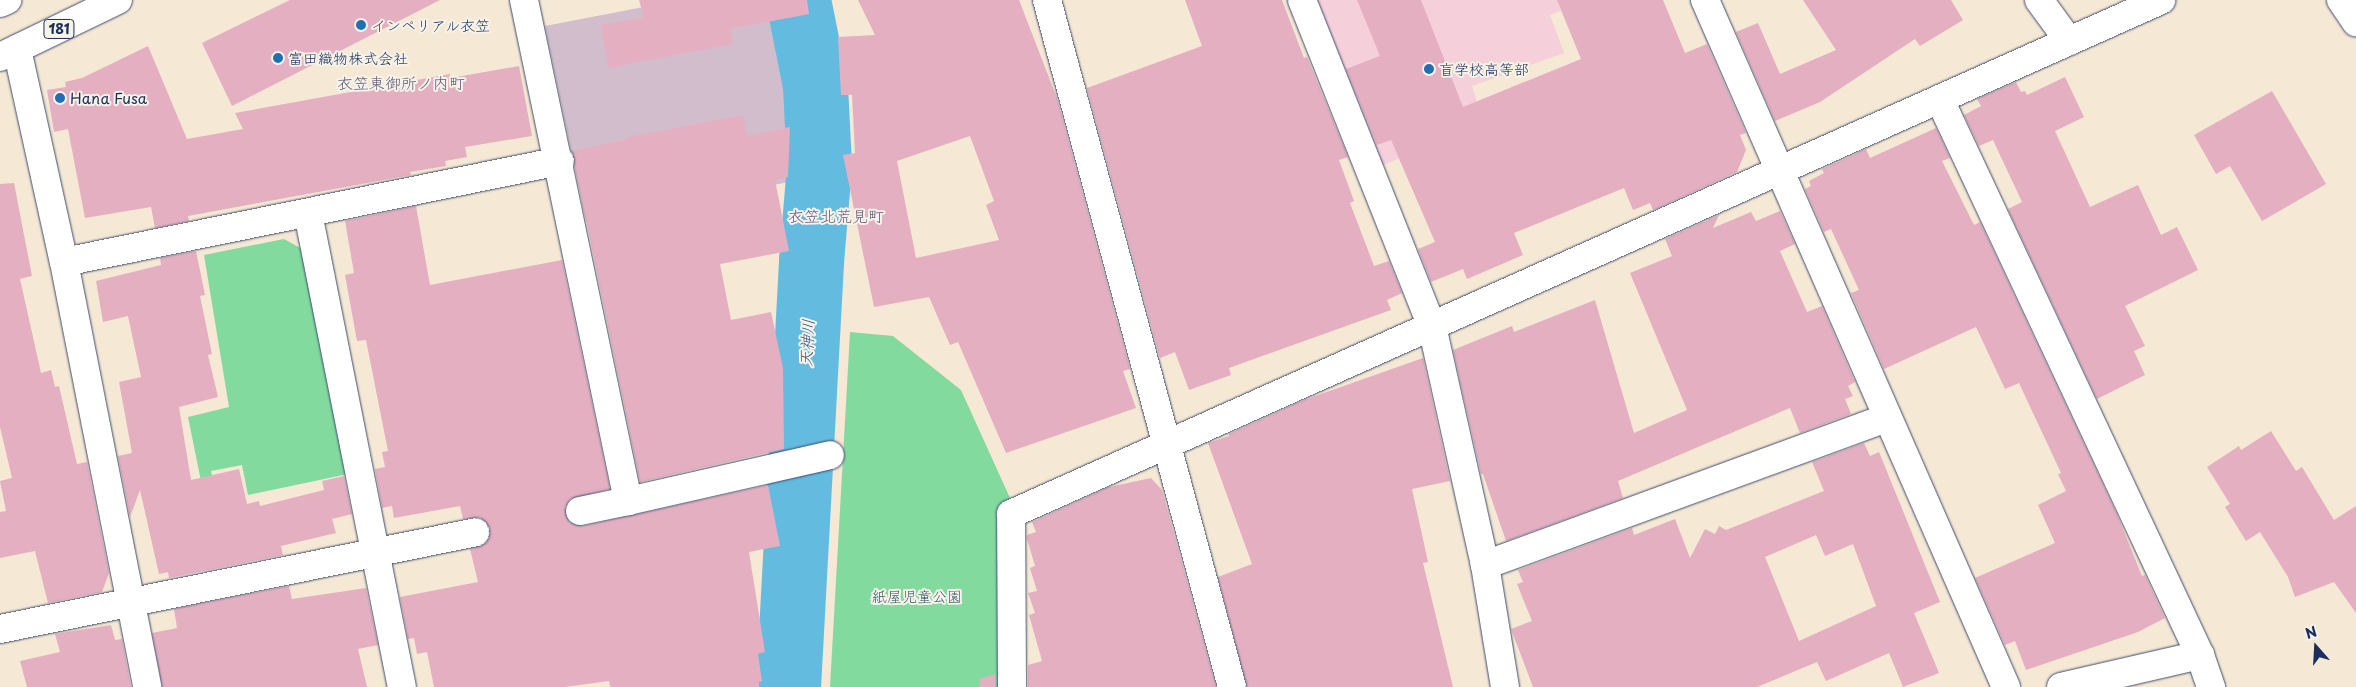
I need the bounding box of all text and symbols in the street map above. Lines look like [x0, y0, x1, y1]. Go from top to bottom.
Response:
place label: インペリアル衣笠 [371, 16, 491, 34]
road number: 181 [43, 18, 75, 40]
marker: インペリアル衣笠 [355, 19, 367, 31]
place label: 富田織物株式会社 [288, 49, 408, 67]
marker: 富田織物株式会社 [272, 52, 284, 64]
place label: 盲学校高等部 [1439, 60, 1529, 78]
marker: 盲学校高等部 [1423, 63, 1435, 75]
district label: 衣笠東御所ノ内町 [337, 72, 465, 92]
place label: Hana Fusa [70, 89, 148, 107]
marker: Hana Fusa [54, 92, 66, 104]
district label: 衣笠北荒見町 [788, 205, 884, 225]
water label: 天神川 [795, 319, 817, 367]
park label: 紙屋児童公園 [872, 587, 962, 605]
text: N [2302, 621, 2320, 644]
north arrow [2291, 622, 2341, 672]

